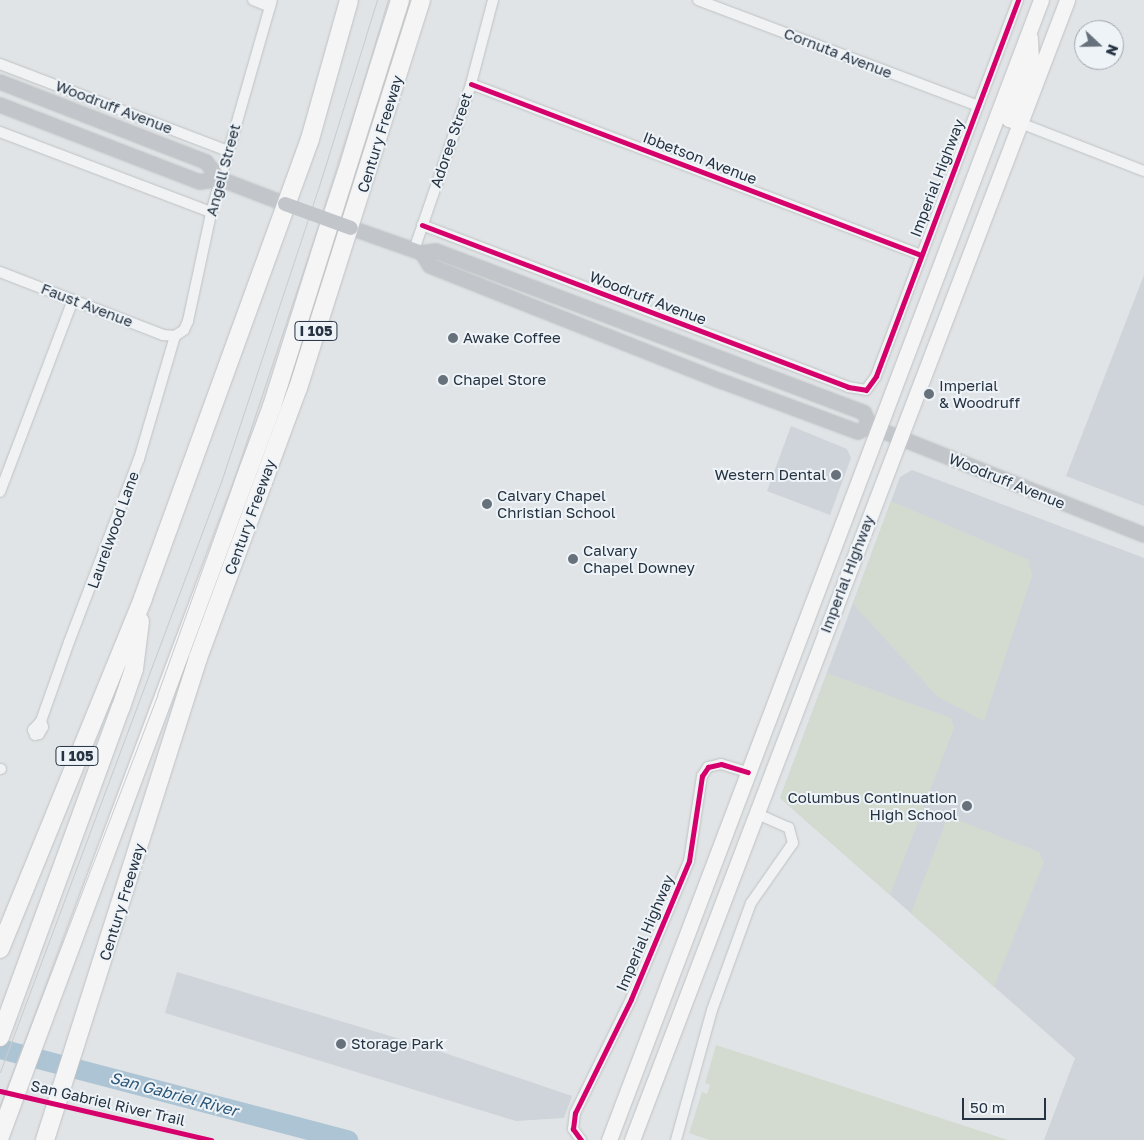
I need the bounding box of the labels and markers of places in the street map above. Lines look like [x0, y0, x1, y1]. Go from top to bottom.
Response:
place label: Awake Coffee [463, 329, 561, 347]
marker: Awake Coffee [447, 332, 459, 344]
place label: Chapel Store [453, 371, 546, 389]
marker: Chapel Store [437, 374, 449, 386]
place label: Imperial & Woodruff [939, 376, 1020, 411]
marker: Imperial & Woodruff [923, 388, 935, 400]
place label: Western Dental [714, 466, 826, 484]
marker: Western Dental [830, 469, 842, 481]
place label: Calvary Chapel Christian School [497, 486, 616, 521]
marker: Calvary Chapel Christian School [481, 498, 493, 510]
place label: Calvary Chapel Downey [583, 541, 695, 576]
marker: Calvary Chapel Downey [567, 553, 579, 565]
place label: Columbus Continuation High School [787, 788, 957, 823]
marker: Columbus Continuation High School [961, 800, 973, 812]
place label: Storage Park [351, 1035, 444, 1053]
marker: Storage Park [335, 1038, 347, 1050]

